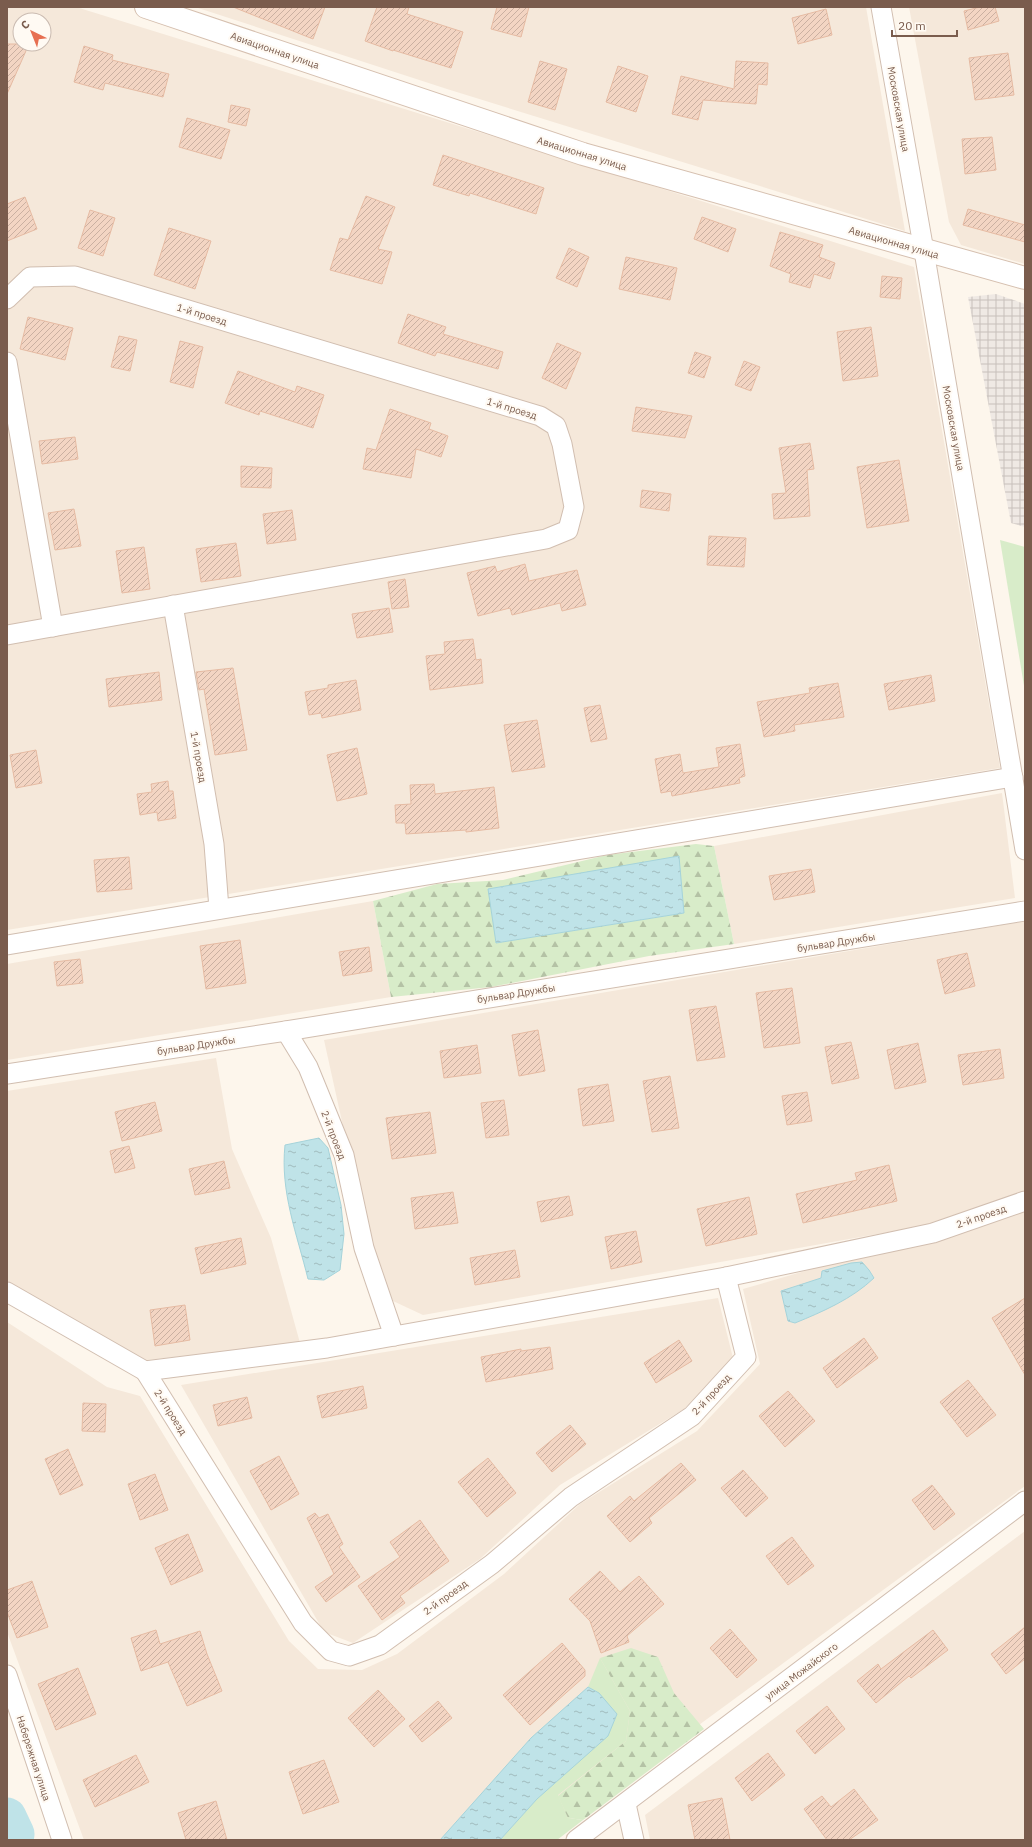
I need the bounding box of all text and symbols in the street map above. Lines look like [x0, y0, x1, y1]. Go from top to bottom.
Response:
north arrow [12, 12, 52, 52]
scale bar [892, 12, 957, 38]
text: С [18, 17, 33, 32]
text: 20 m [898, 18, 926, 33]
street label: Авиационная улица [229, 29, 322, 72]
street label: Московская улица [885, 65, 913, 153]
street label: Авиационная улица [535, 134, 629, 174]
street label: Авиационная улица [847, 223, 941, 262]
street label: 1-й проезд [175, 301, 229, 328]
street label: Московская улица [940, 384, 968, 472]
street label: 1-й проезд [485, 395, 539, 422]
street label: 1-й проезд [188, 730, 209, 784]
street label: бульвар Дружбы [796, 930, 876, 955]
street label: бульвар Дружбы [476, 981, 556, 1006]
street label: бульвар Дружбы [156, 1033, 236, 1058]
street label: 2-й проезд [318, 1109, 349, 1162]
street label: 2-й проезд [955, 1202, 1008, 1231]
street label: 2-й проезд [689, 1371, 734, 1418]
street label: 2-й проезд [151, 1387, 190, 1438]
street label: 2-й проезд [421, 1577, 470, 1618]
street label: улица Можайского [762, 1639, 841, 1703]
street label: Набережная улица [14, 1714, 54, 1803]

